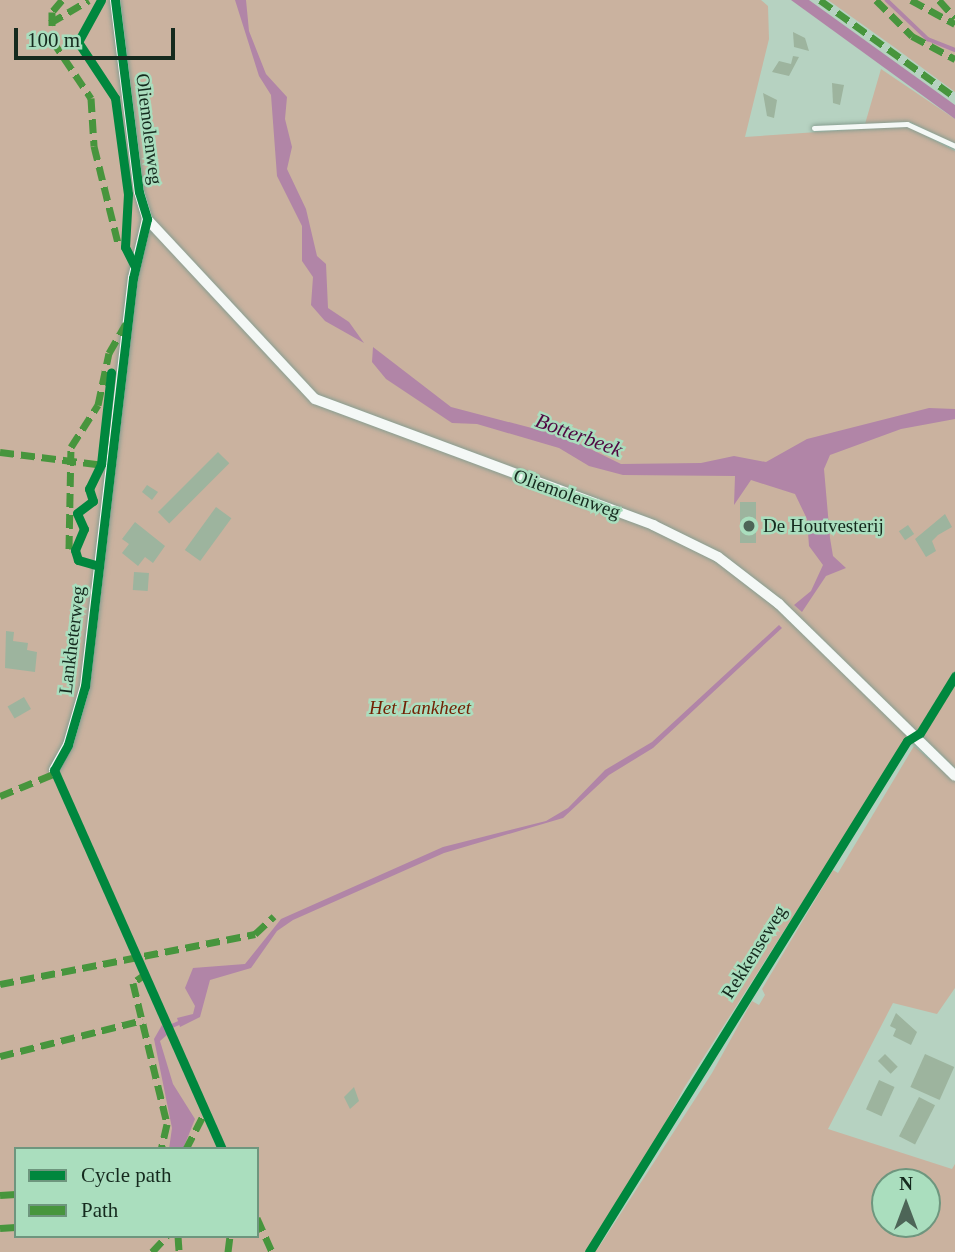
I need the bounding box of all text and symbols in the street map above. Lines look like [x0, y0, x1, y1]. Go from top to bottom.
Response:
scale bar [18, 14, 178, 58]
text: 100 m [27, 28, 80, 52]
street label: Oliemolenweg [131, 72, 167, 186]
water label: Botterbeek [532, 408, 626, 462]
street label: Oliemolenweg [511, 464, 623, 524]
place label: De Houtvesterij [763, 515, 884, 537]
marker: De Houtvesterij [741, 518, 757, 534]
street label: Lankheterweg [54, 585, 90, 695]
park label: Het Lankheet [369, 697, 471, 719]
street label: Rekkenseweg [716, 901, 792, 1003]
legend [14, 1147, 259, 1238]
text: Cycle path [81, 1163, 171, 1187]
north arrow [871, 1168, 941, 1238]
text: N [899, 1173, 913, 1194]
text: Path [81, 1198, 118, 1222]

